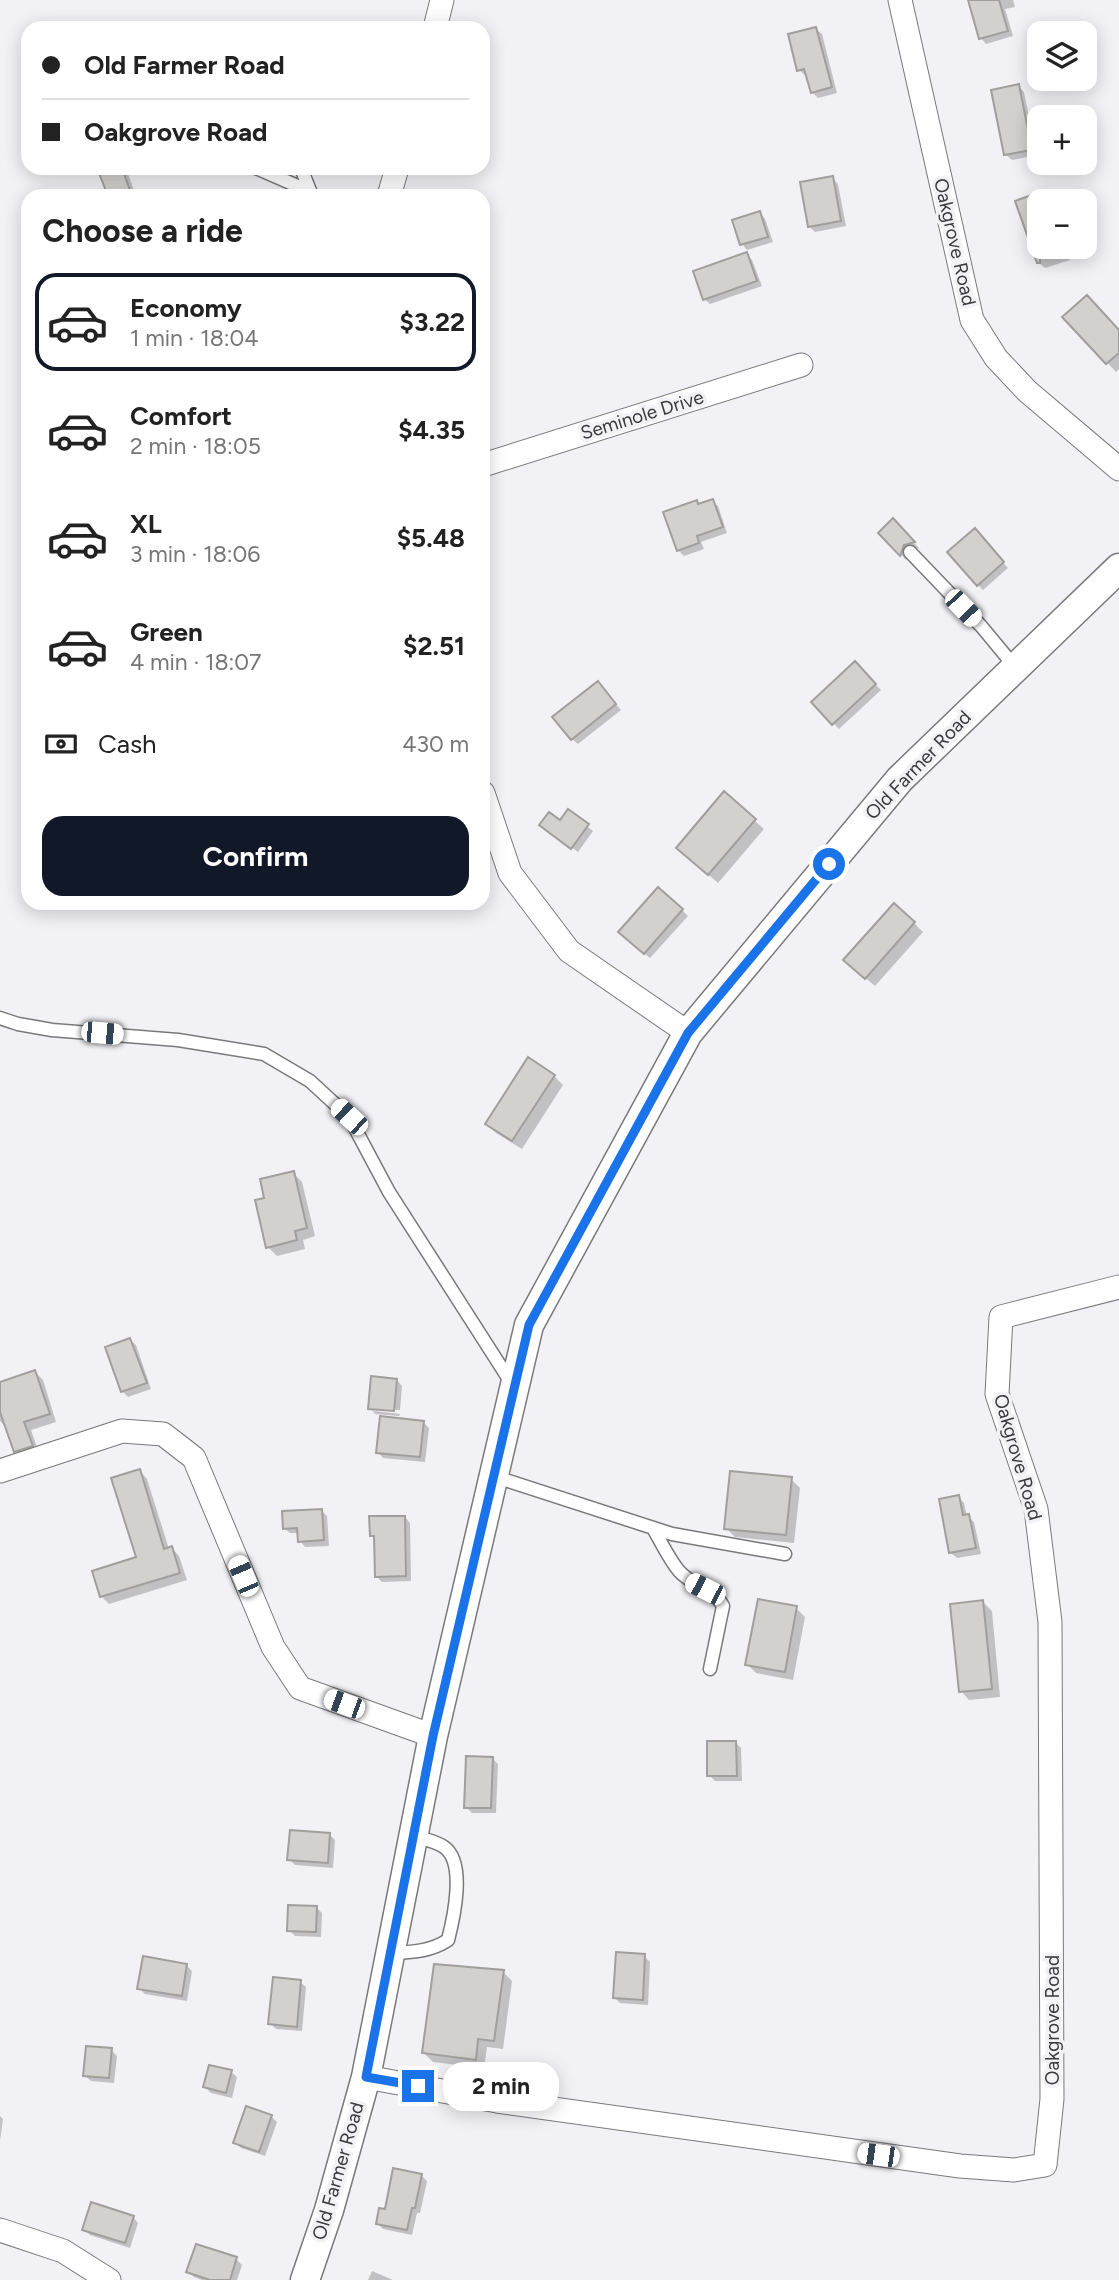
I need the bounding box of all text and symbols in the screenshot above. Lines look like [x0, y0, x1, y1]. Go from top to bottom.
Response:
map controls [1027, 21, 1097, 259]
button: layers [1027, 21, 1097, 91]
text: Old Farmer Road [84, 49, 285, 81]
button: + [1027, 105, 1097, 175]
text: Oakgrove Road [84, 116, 267, 148]
street label: Oakgrove Road [929, 176, 981, 308]
button: − [1027, 189, 1097, 259]
text: Choose a ride [42, 212, 243, 250]
icon: car [46, 291, 109, 354]
text: Economy [130, 292, 242, 324]
text: $3.22 [400, 306, 465, 338]
text: 1 min · 18:04 [130, 324, 259, 352]
street label: Seminole Drive [578, 385, 706, 445]
icon: car [46, 399, 109, 462]
text: Comfort [130, 400, 232, 432]
text: $4.35 [398, 414, 465, 446]
text: 2 min · 18:05 [130, 432, 261, 460]
icon: car [46, 507, 109, 570]
text: XL [130, 508, 162, 540]
text: $5.48 [397, 522, 465, 554]
text: 3 min · 18:06 [130, 540, 260, 568]
car [941, 586, 986, 630]
icon: car [46, 615, 109, 678]
text: Green [130, 616, 203, 648]
text: $2.51 [403, 630, 465, 662]
text: 4 min · 18:07 [130, 648, 261, 676]
street label: Old Farmer Road [860, 706, 976, 824]
icon: cash [42, 725, 80, 763]
text: Cash [98, 728, 157, 760]
text: 430 m [402, 730, 469, 758]
button: Confirm [42, 816, 469, 896]
route start [813, 848, 845, 880]
car [81, 1021, 124, 1045]
car [327, 1095, 372, 1139]
street label: Oakgrove Road [989, 1391, 1047, 1523]
car [226, 1553, 261, 1599]
car [682, 1570, 729, 1608]
car [321, 1687, 368, 1721]
street label: Oakgrove Road [1041, 1955, 1064, 2085]
callout: 2 min [442, 2062, 558, 2110]
route end [402, 2070, 434, 2102]
text: 2 min [472, 2072, 530, 2100]
street label: Old Farmer Road [307, 2099, 369, 2243]
car [856, 2142, 901, 2168]

